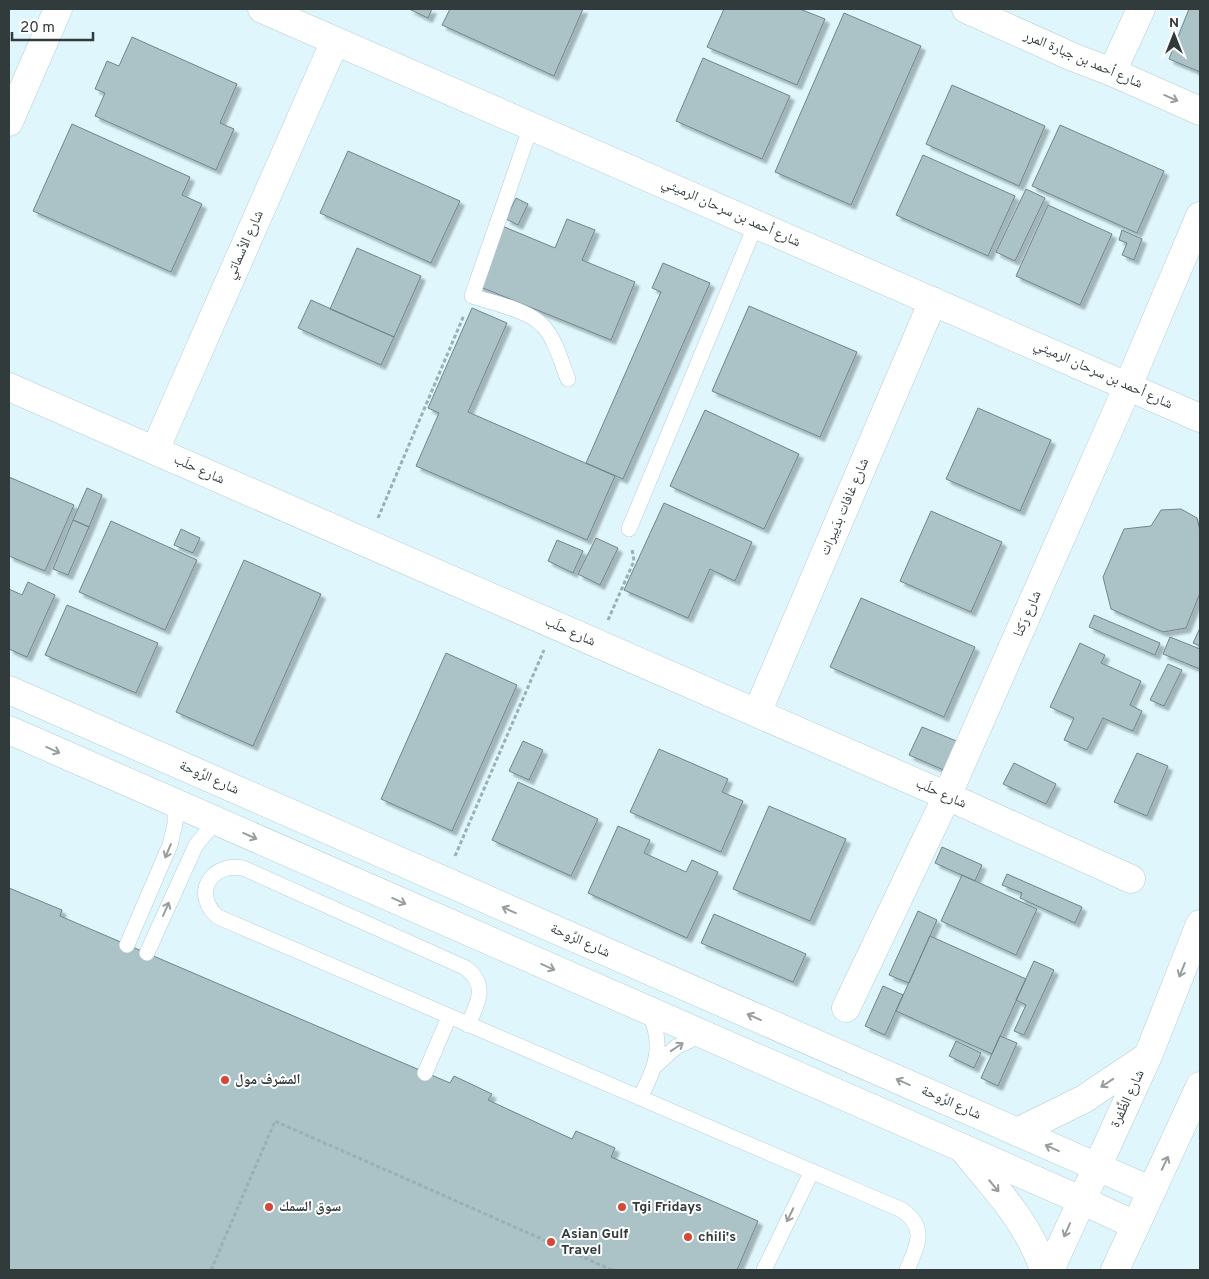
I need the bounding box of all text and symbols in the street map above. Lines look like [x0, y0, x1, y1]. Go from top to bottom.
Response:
scale bar [12, 10, 94, 42]
north arrow [1149, 10, 1199, 60]
text: N [1169, 15, 1179, 32]
text: 20 m [20, 19, 55, 38]
street label: شارع أحمد بن جبارة المرر [1020, 26, 1145, 93]
one-way arrow [1163, 94, 1178, 104]
street label: شارع أحمد بن سرحان الرميثي [658, 174, 803, 253]
street label: شارع الأسماتي [222, 208, 269, 283]
street label: شارع أحمد بن سرحان الرميثي [1030, 336, 1175, 415]
street label: شارع حلَب [171, 451, 227, 489]
street label: شارع غافات بدَييرات [817, 456, 873, 558]
street label: شارع رَكنا [1010, 588, 1046, 640]
street label: شارع حلَب [542, 613, 598, 651]
one-way arrow [45, 745, 60, 755]
street label: شارع الرَّوحة [176, 757, 242, 799]
street label: شارع حلَب [913, 775, 969, 813]
one-way arrow [242, 832, 257, 842]
one-way arrow [162, 843, 172, 858]
one-way arrow [391, 897, 406, 907]
one-way arrow [162, 902, 172, 917]
one-way arrow [502, 904, 517, 914]
street label: شارع الرَّوحة [547, 920, 613, 962]
one-way arrow [1177, 961, 1186, 977]
one-way arrow [540, 962, 555, 972]
one-way arrow [747, 1012, 762, 1022]
one-way arrow [669, 1042, 683, 1052]
street label: شارع الظَّفرة [1106, 1067, 1149, 1131]
place label: المشرف مول [235, 1072, 301, 1089]
marker: المشرف مول [219, 1074, 231, 1086]
one-way arrow [896, 1077, 911, 1087]
one-way arrow [1100, 1078, 1114, 1089]
street label: شارع الرَّوحة [918, 1082, 984, 1124]
one-way arrow [1045, 1142, 1060, 1152]
one-way arrow [1161, 1156, 1170, 1171]
one-way arrow [988, 1180, 1000, 1193]
place label: سوق السمك [279, 1199, 341, 1216]
place label: Tgi Fridays [632, 1199, 702, 1216]
marker: سوق السمك [263, 1201, 275, 1213]
marker: Tgi Fridays [616, 1201, 628, 1213]
one-way arrow [785, 1207, 795, 1222]
one-way arrow [1062, 1222, 1072, 1237]
place label: Asian Gulf Travel [561, 1226, 628, 1259]
place label: chili's [698, 1229, 736, 1246]
marker: chili's [682, 1231, 694, 1243]
marker: Asian Gulf Travel [545, 1236, 557, 1248]

